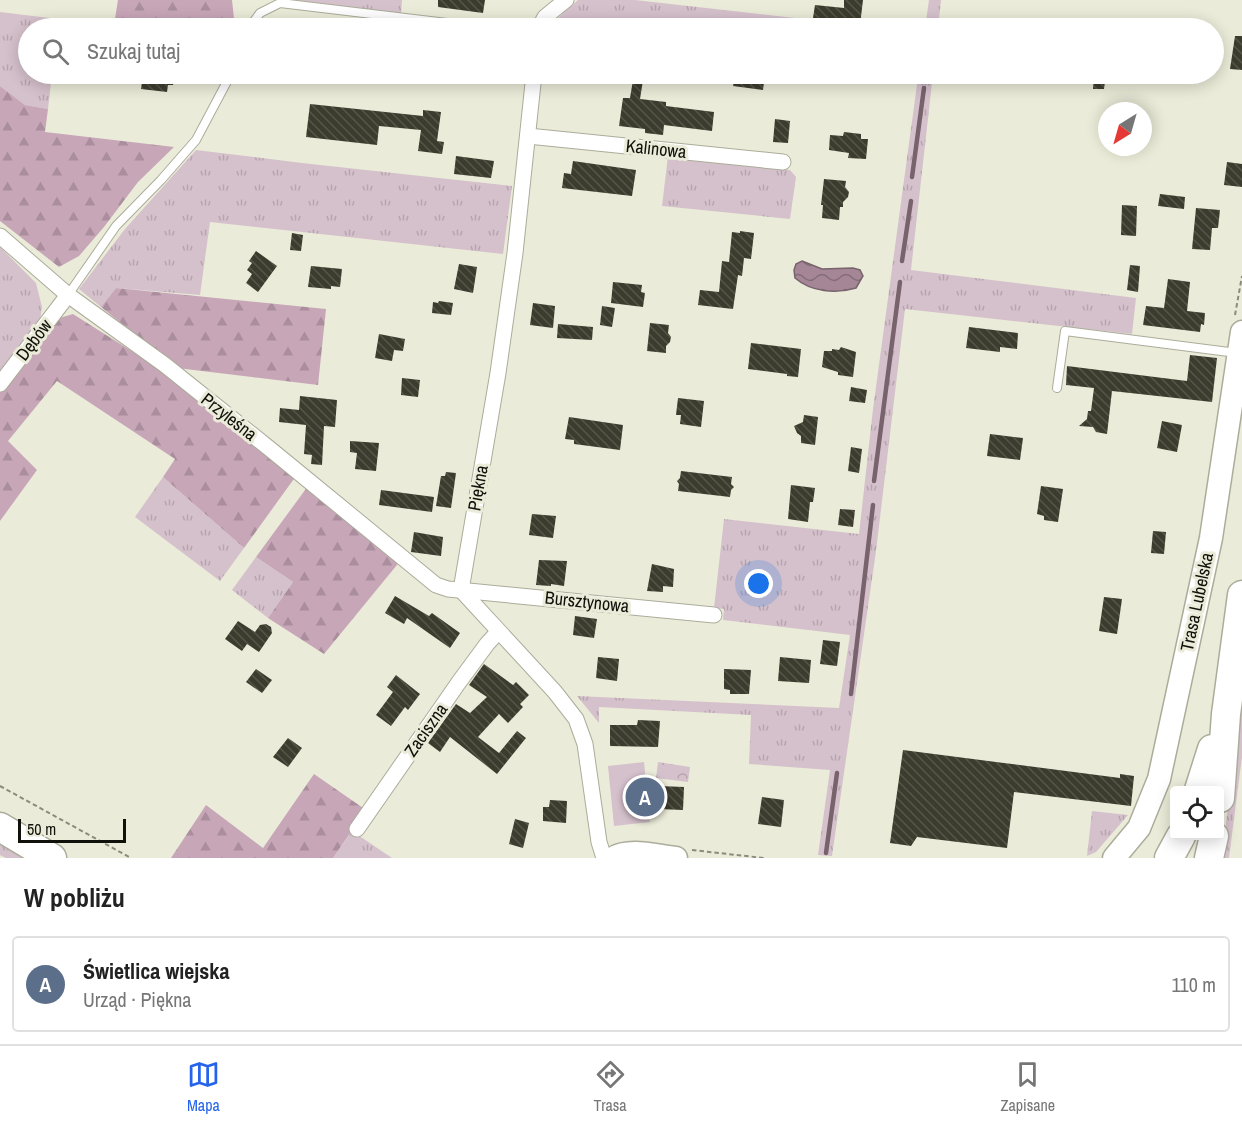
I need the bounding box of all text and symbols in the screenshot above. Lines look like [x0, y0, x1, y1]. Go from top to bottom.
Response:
search box [18, 18, 1224, 84]
icon: search [39, 35, 72, 68]
text: Szukaj tutaj [87, 36, 180, 66]
north arrow [1098, 102, 1152, 156]
street label: Kalinowa [625, 133, 688, 164]
street label: Dębów [10, 314, 58, 366]
street label: Przyleśna [196, 387, 263, 446]
street label: Piękna [461, 463, 494, 513]
street label: Trasa Lubelska [1174, 550, 1219, 654]
your location [744, 569, 773, 598]
street label: Bursztynowa [544, 585, 630, 618]
street label: Zaciszna [398, 698, 453, 761]
pin: A [626, 774, 664, 820]
map controls [1170, 786, 1224, 840]
button: locate [1170, 786, 1224, 840]
scale bar [18, 816, 126, 844]
text: 50 m [27, 818, 56, 840]
text: W pobliżu [24, 880, 125, 915]
text: Świetlica wiejska [83, 956, 229, 986]
text: A [40, 971, 51, 998]
text: 110 m [1172, 971, 1216, 998]
text: Urząd · Piękna [83, 986, 191, 1013]
tab: Mapa [187, 1058, 220, 1116]
tab: Trasa [594, 1058, 627, 1116]
tab: Zapisane [1000, 1058, 1055, 1116]

